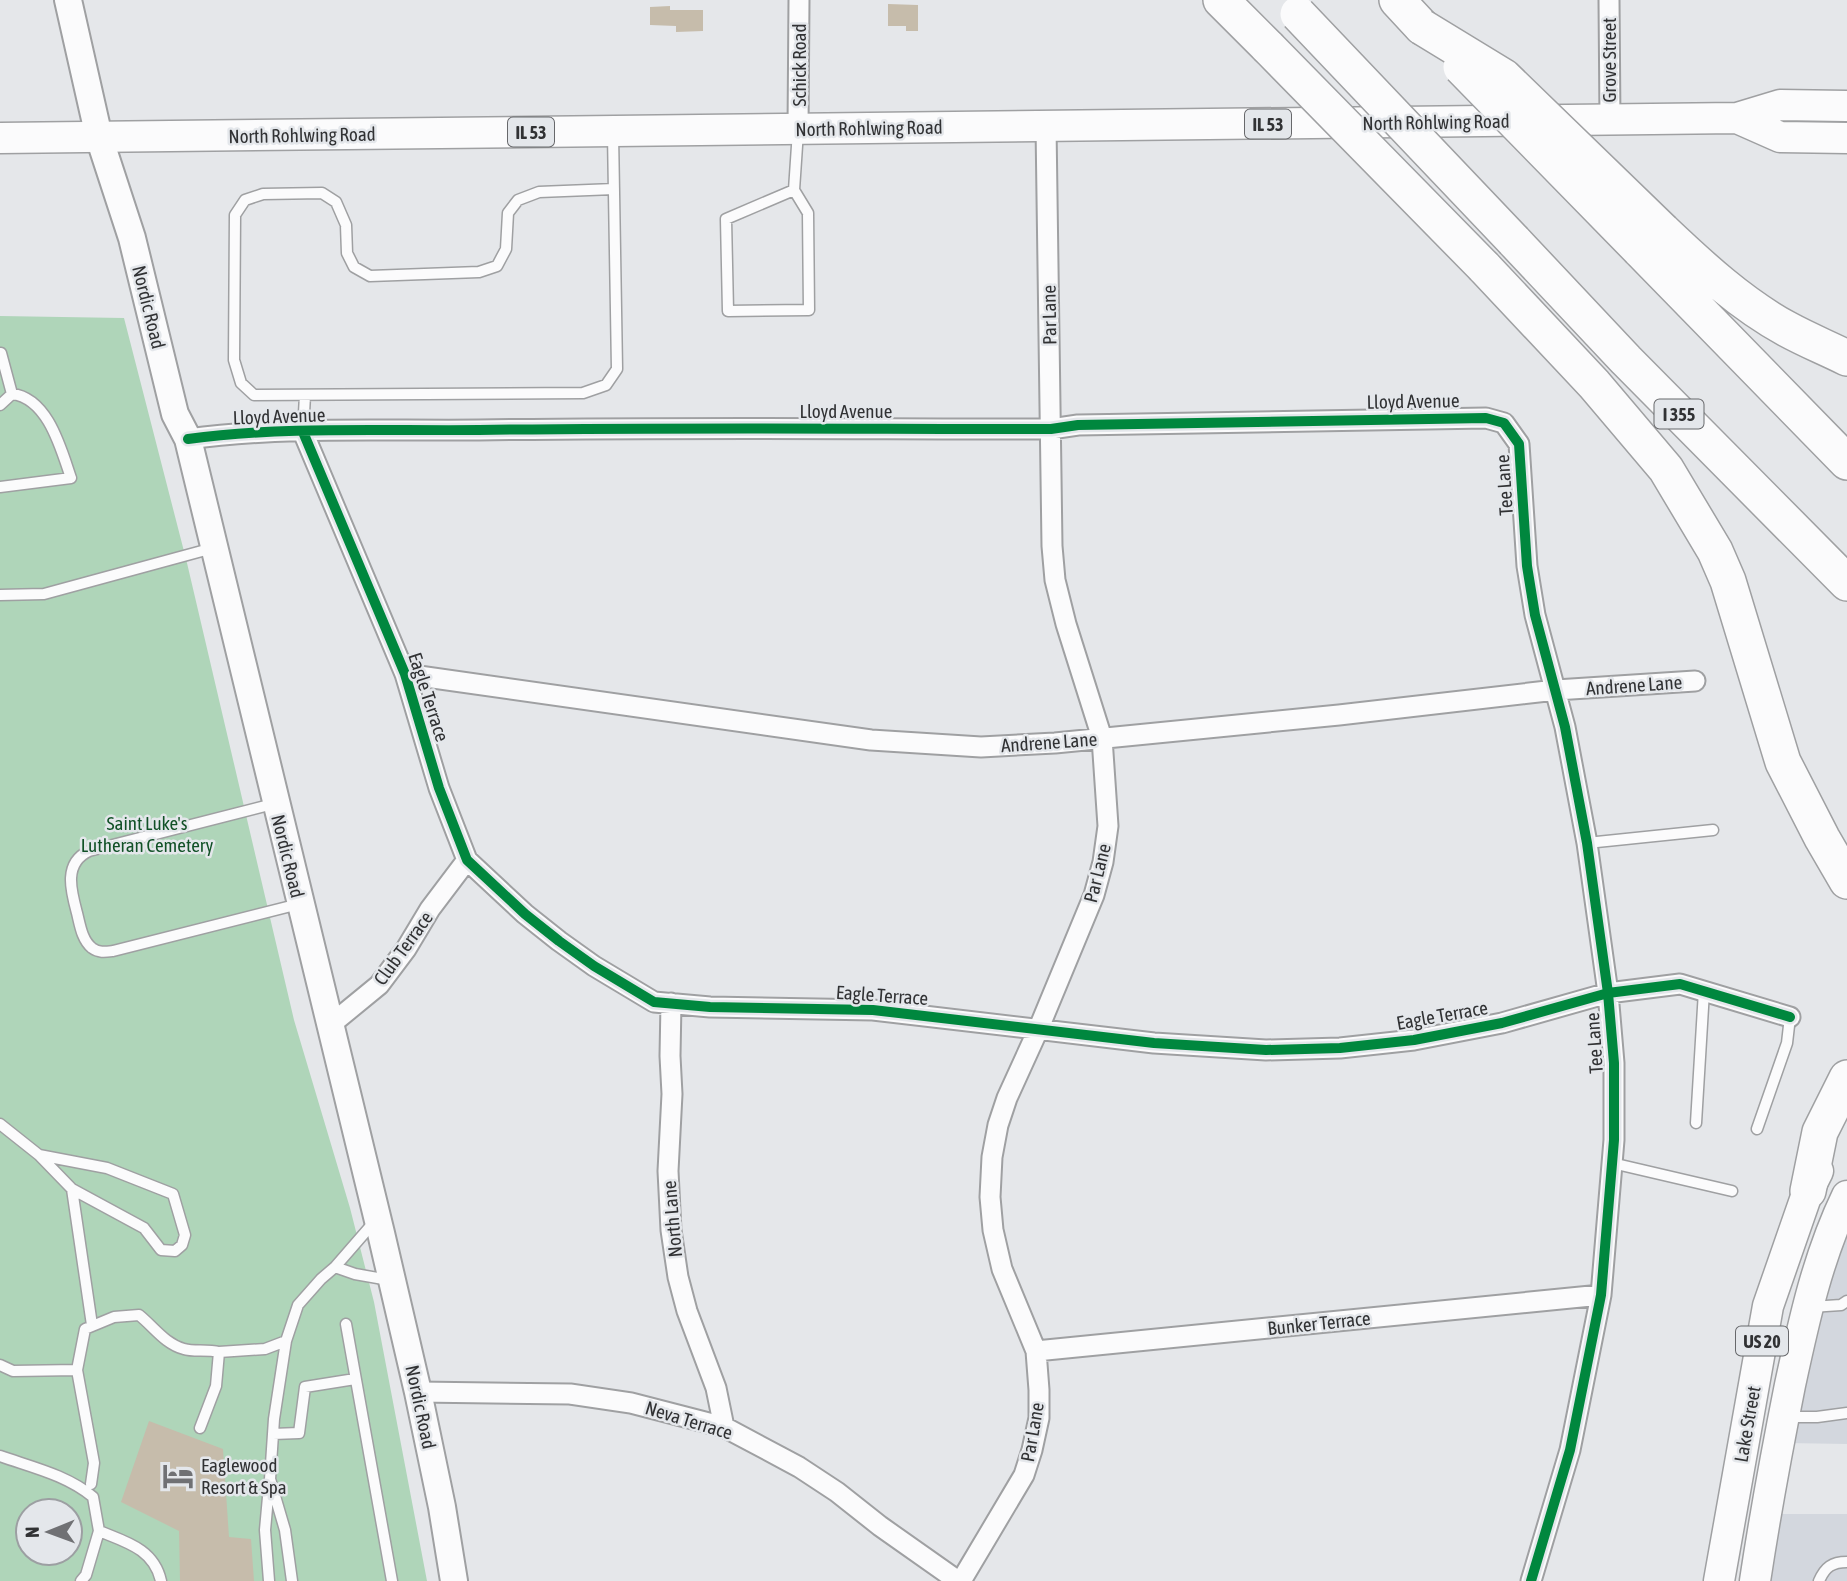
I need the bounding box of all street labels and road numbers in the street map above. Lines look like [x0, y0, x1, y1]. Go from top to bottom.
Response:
street label: Grove Street [1598, 18, 1620, 102]
street label: Schick Road [788, 24, 810, 106]
road number: IL 53 [1245, 110, 1291, 139]
street label: North Rohlwing Road [1362, 110, 1510, 134]
street label: North Rohlwing Road [795, 116, 943, 140]
road number: IL 53 [508, 118, 554, 146]
street label: North Rohlwing Road [228, 123, 376, 147]
street label: Nordic Road [128, 263, 170, 351]
street label: Par Lane [1037, 285, 1061, 345]
street label: Lloyd Avenue [1366, 389, 1460, 413]
street label: Lloyd Avenue [800, 400, 892, 422]
road number: I 355 [1654, 400, 1704, 428]
street label: Lloyd Avenue [232, 403, 326, 429]
street label: Tee Lane [1491, 454, 1517, 516]
street label: Eagle Terrace [404, 650, 454, 744]
street label: Andrene Lane [1585, 671, 1683, 699]
street label: Andrene Lane [1000, 728, 1098, 756]
street label: Nordic Road [267, 812, 309, 900]
street label: Par Lane [1079, 841, 1115, 905]
street label: Club Terrace [369, 907, 437, 989]
street label: Eagle Terrace [835, 981, 929, 1009]
street label: Eagle Terrace [1395, 996, 1489, 1034]
street label: Tee Lane [1581, 1012, 1607, 1074]
street label: North Lane [658, 1180, 686, 1258]
street label: Bunker Terrace [1266, 1307, 1372, 1339]
road number: US 20 [1736, 1326, 1788, 1356]
street label: Nordic Road [401, 1363, 441, 1451]
street label: Lake Street [1729, 1384, 1765, 1464]
street label: Neva Terrace [643, 1396, 735, 1444]
street label: Par Lane [1016, 1401, 1048, 1463]

